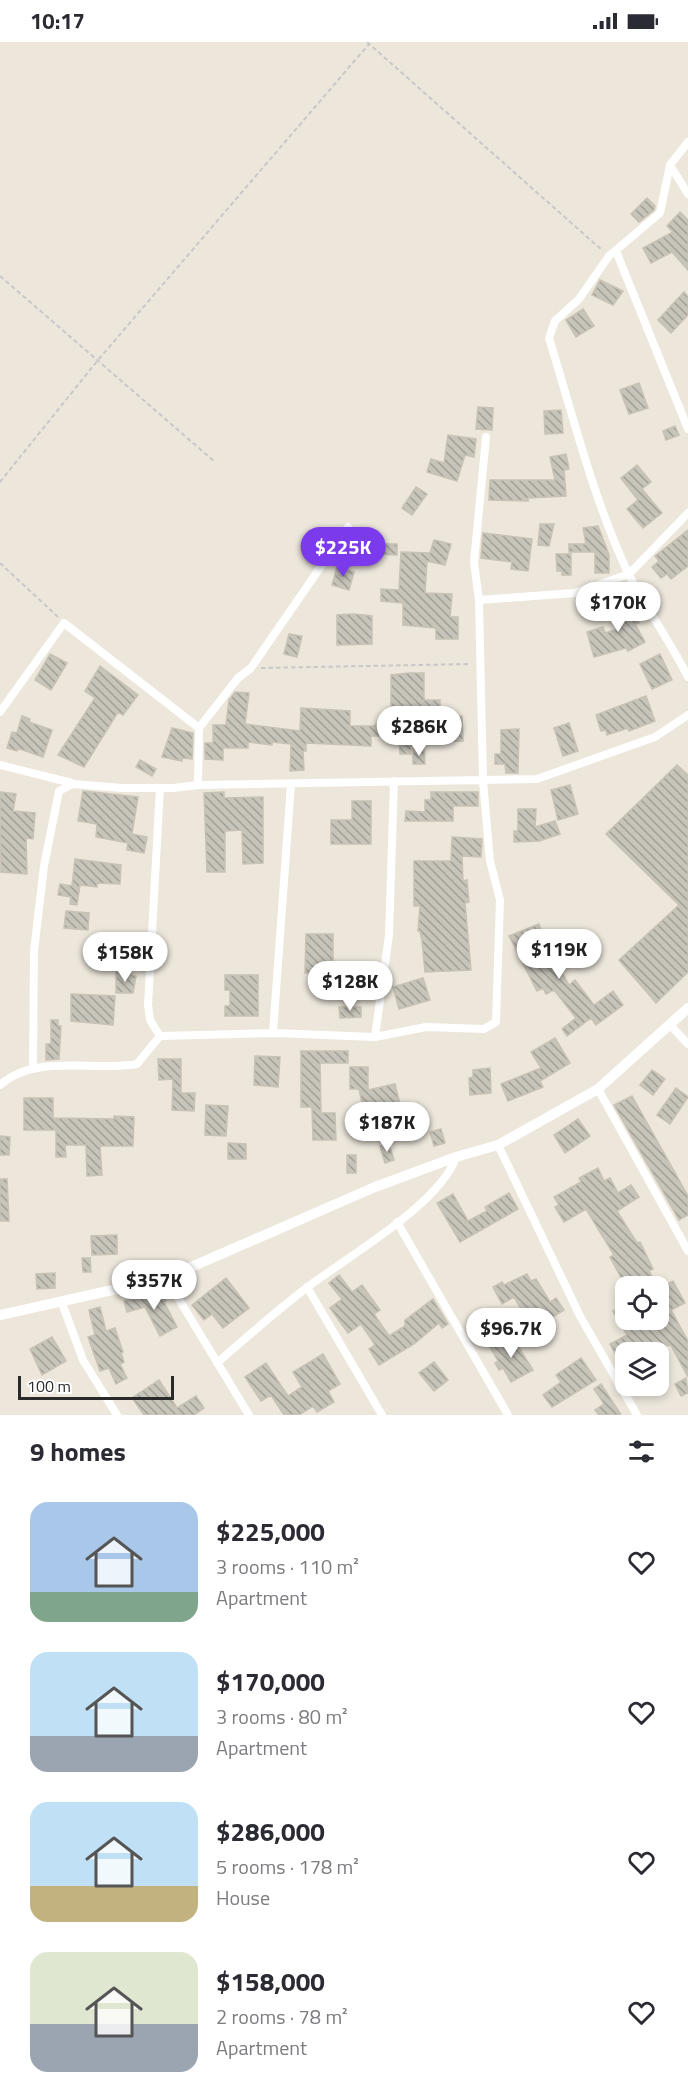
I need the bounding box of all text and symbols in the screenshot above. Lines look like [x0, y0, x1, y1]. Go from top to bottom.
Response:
text: 10:17 [30, 4, 85, 38]
pin: $225K [301, 527, 385, 578]
text: $225K [315, 531, 371, 562]
pin: $170K [576, 582, 660, 633]
text: $170K [590, 586, 646, 617]
pin: $286K [377, 706, 461, 757]
text: $286K [391, 710, 447, 741]
pin: $119K [517, 929, 601, 980]
pin: $158K [83, 932, 167, 983]
text: $119K [531, 933, 587, 964]
text: $158K [97, 936, 153, 967]
pin: $128K [308, 961, 392, 1012]
text: $128K [322, 965, 378, 996]
pin: $187K [345, 1102, 429, 1153]
text: $187K [359, 1106, 415, 1137]
pin: $357K [112, 1260, 196, 1311]
text: $357K [126, 1264, 182, 1295]
map controls [615, 1276, 669, 1396]
button: locate [615, 1276, 669, 1330]
pin: $96.7K [462, 1308, 560, 1359]
text: $96.7K [480, 1312, 542, 1343]
button: layers [615, 1342, 669, 1396]
scale bar [18, 1373, 174, 1400]
text: 100 m [27, 1374, 71, 1398]
text: 9 homes [30, 1432, 126, 1471]
icon: filters [625, 1435, 658, 1468]
text: $225,000 [216, 1512, 325, 1551]
icon: home [78, 1526, 150, 1598]
icon: heart [625, 1546, 658, 1579]
text: 3 rooms · 110 m² [216, 1551, 359, 1582]
text: Apartment [216, 1582, 307, 1613]
text: $170,000 [216, 1662, 325, 1701]
icon: home [78, 1676, 150, 1748]
icon: heart [625, 1696, 658, 1729]
text: 3 rooms · 80 m² [216, 1701, 348, 1732]
text: Apartment [216, 1732, 307, 1763]
text: $286,000 [216, 1812, 325, 1851]
icon: home [78, 1826, 150, 1898]
icon: heart [625, 1846, 658, 1879]
text: 5 rooms · 178 m² [216, 1851, 359, 1882]
text: House [216, 1882, 270, 1913]
text: $158,000 [216, 1962, 325, 2001]
icon: home [78, 1976, 150, 2048]
icon: heart [625, 1996, 658, 2029]
text: 2 rooms · 78 m² [216, 2001, 348, 2032]
text: Apartment [216, 2032, 307, 2063]

